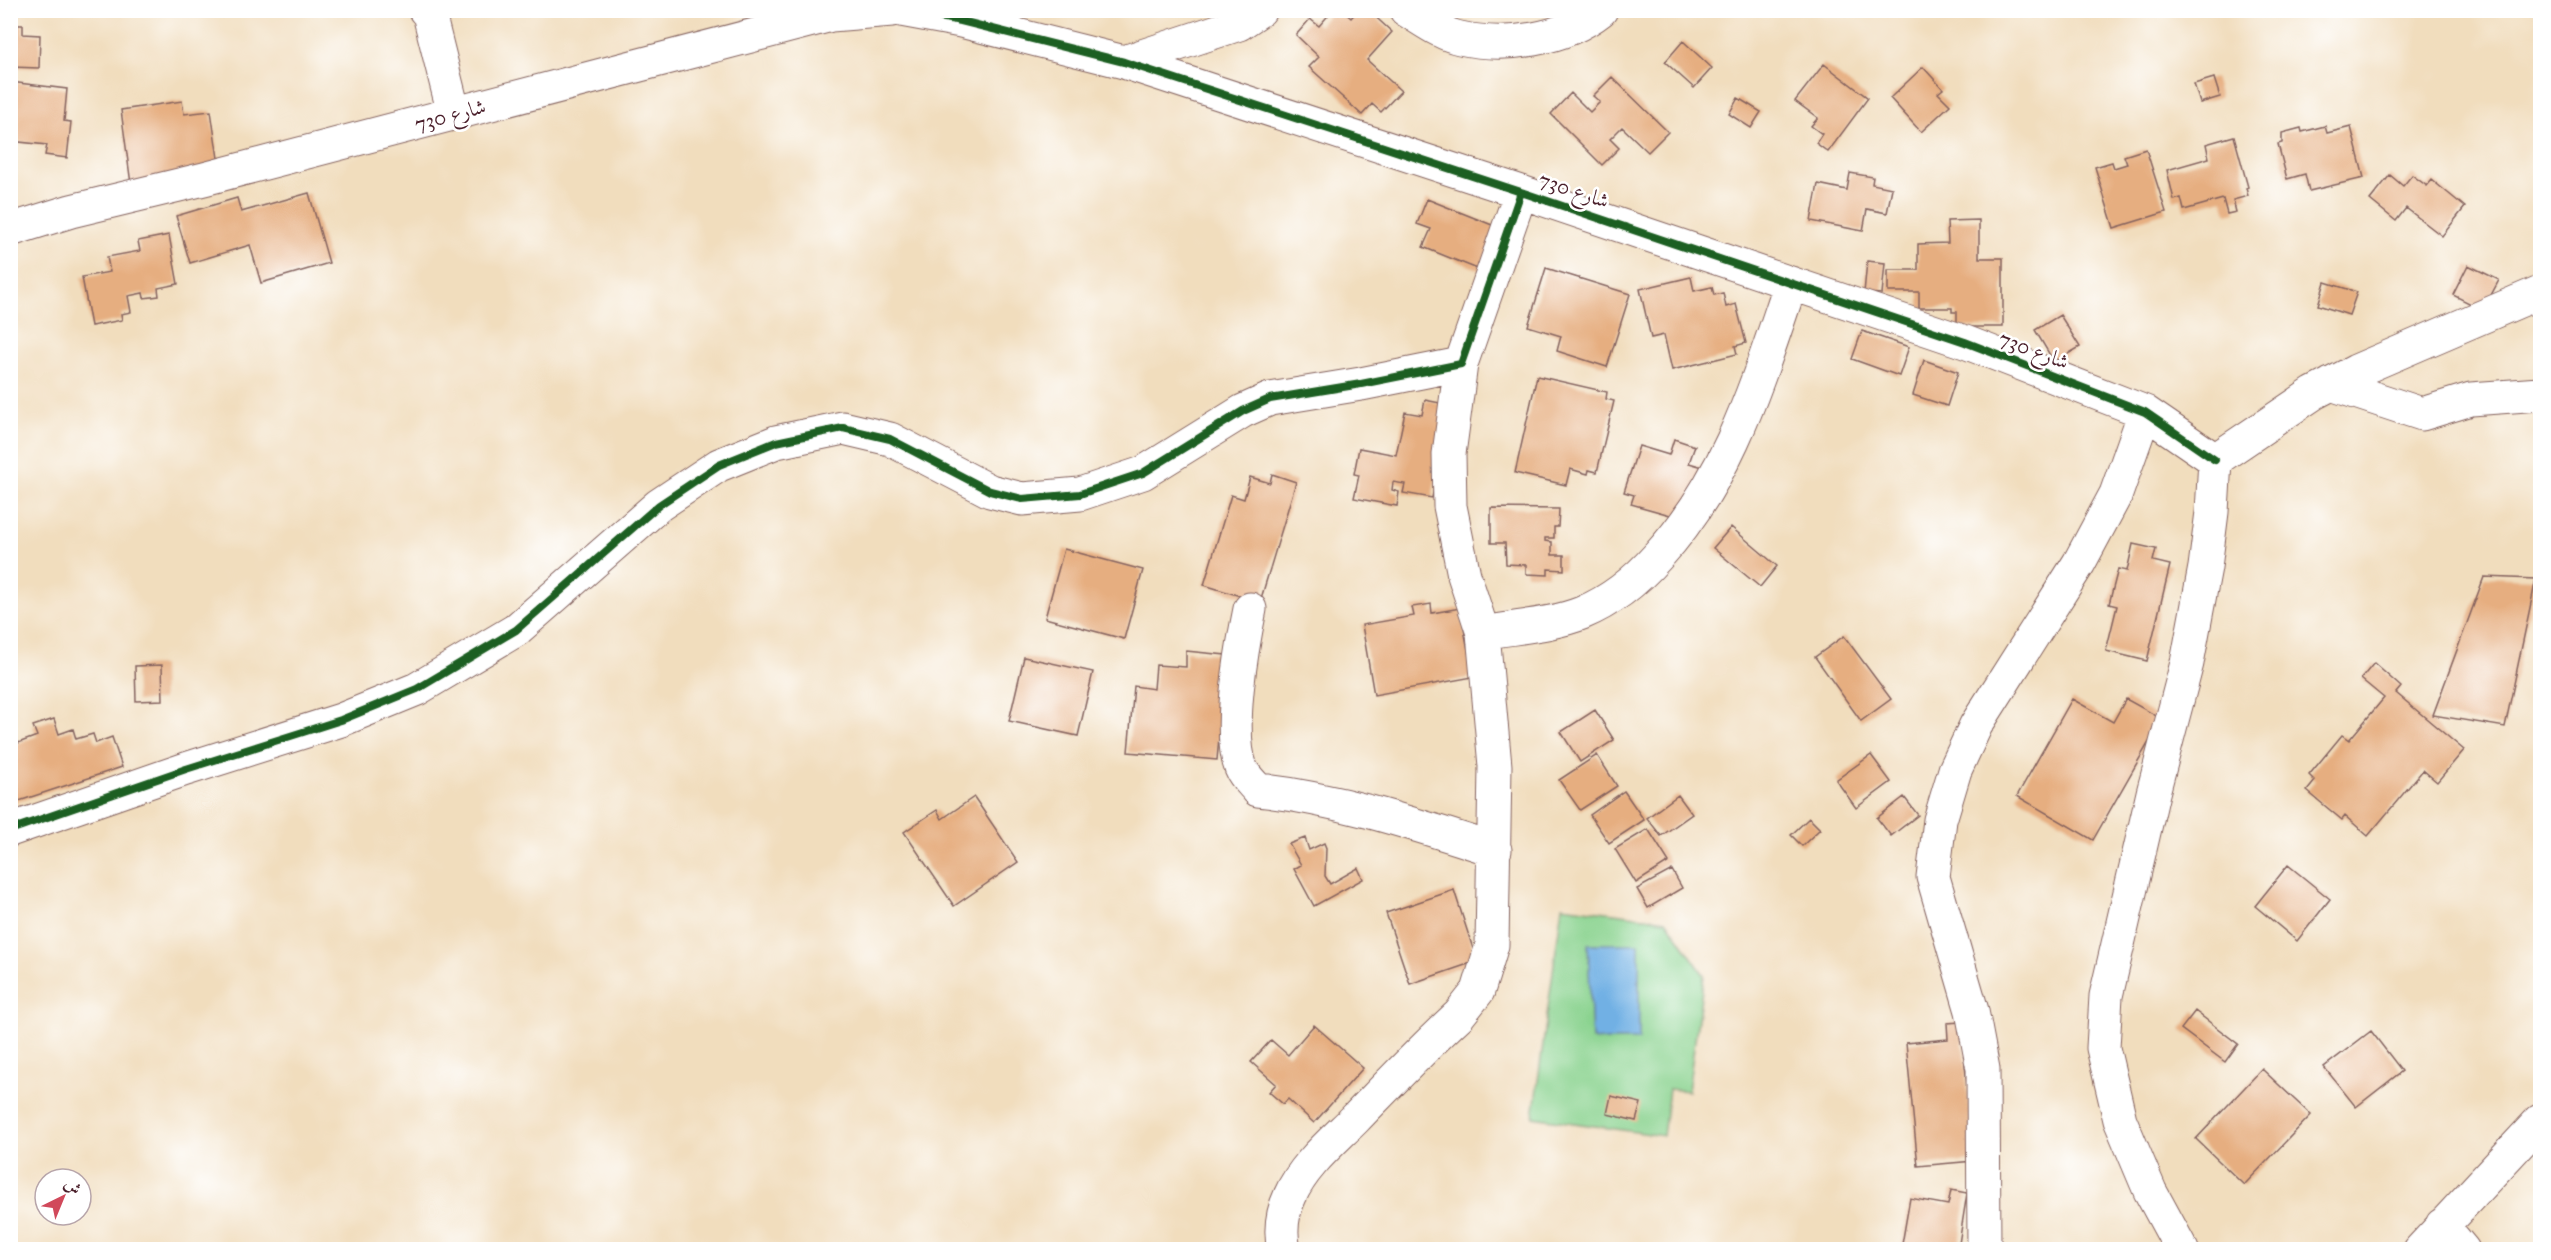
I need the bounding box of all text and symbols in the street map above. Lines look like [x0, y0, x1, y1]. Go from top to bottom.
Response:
street label: شارع 730 [411, 93, 490, 142]
street label: شارع 730 [1534, 166, 1613, 219]
street label: شارع 730 [1994, 325, 2073, 380]
north arrow [33, 1167, 93, 1227]
text: ش [61, 1174, 85, 1199]

